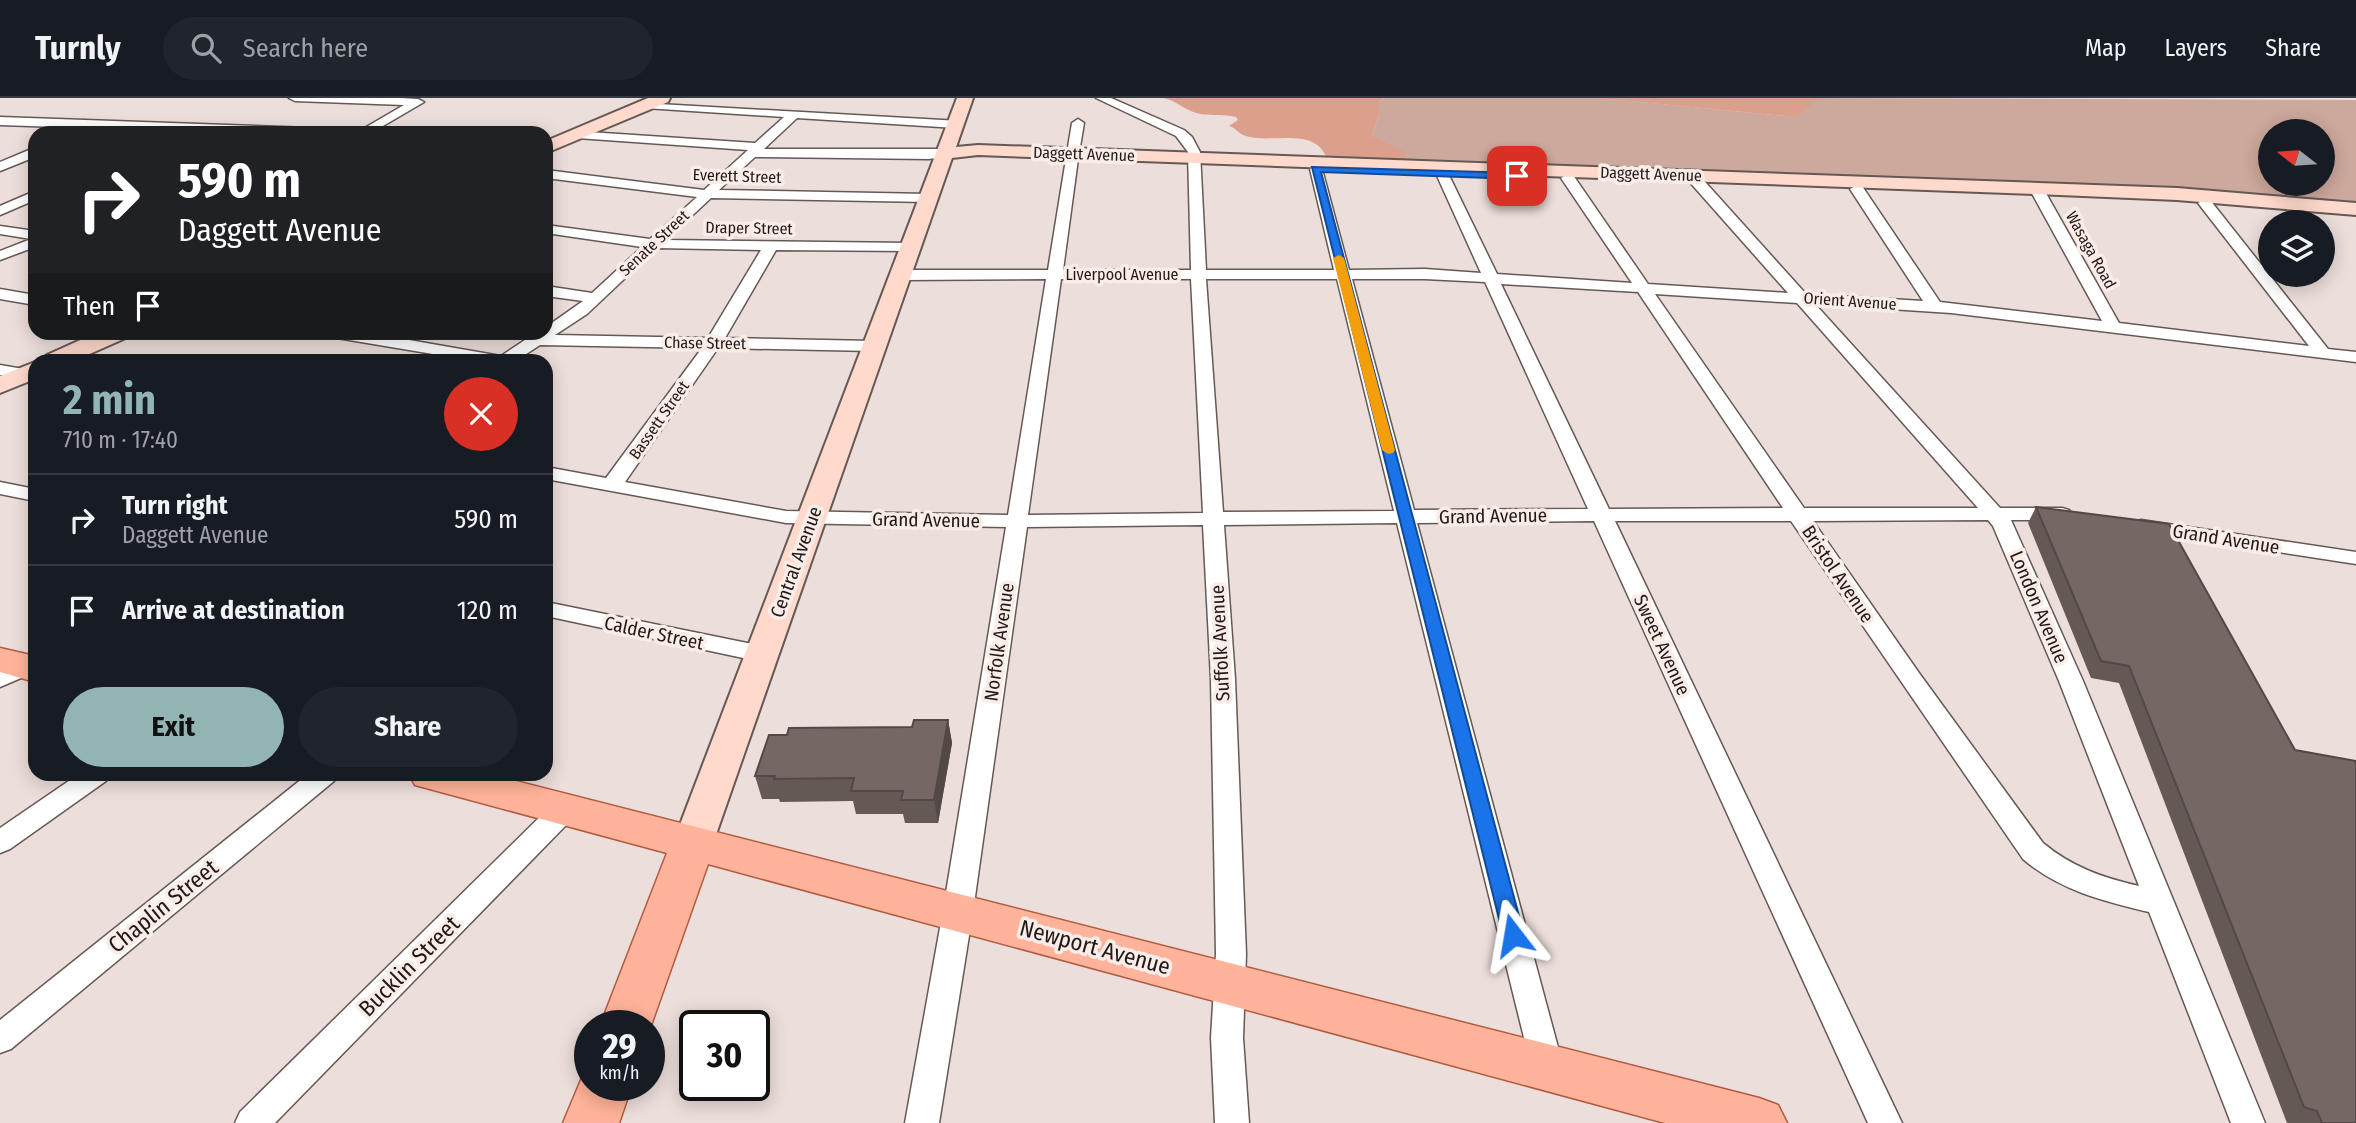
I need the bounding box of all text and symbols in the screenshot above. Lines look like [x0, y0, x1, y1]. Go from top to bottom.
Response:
search box [163, 17, 653, 80]
text: Turnly [35, 28, 121, 68]
icon: search [187, 29, 225, 67]
text: Search here [243, 33, 368, 64]
text: Map [2085, 34, 2127, 62]
text: Layers [2165, 34, 2227, 62]
text: Share [2265, 34, 2321, 62]
north arrow [2258, 119, 2334, 196]
map controls [2258, 119, 2335, 287]
street label: Daggett Avenue [1033, 143, 1135, 165]
pin [1487, 146, 1547, 206]
text: 590 m [178, 151, 301, 210]
icon: right [63, 154, 154, 245]
icon: arrive [1498, 157, 1536, 195]
street label: Daggett Avenue [1600, 163, 1702, 185]
street label: Everett Street [692, 165, 782, 187]
street label: Senate Street [615, 205, 693, 280]
street label: Wasaga Road [2062, 208, 2120, 292]
button: layers [2258, 210, 2335, 287]
text: Daggett Avenue [178, 211, 382, 249]
street label: Draper Street [705, 218, 794, 238]
street label: Liverpool Avenue [1065, 265, 1179, 284]
icon: arrive [129, 287, 167, 325]
street label: Orient Avenue [1803, 288, 1897, 314]
text: Then [63, 291, 115, 322]
street label: Chase Street [664, 333, 747, 353]
text: 2 min [63, 375, 156, 425]
street label: Bassett Street [625, 376, 693, 463]
button: close [444, 377, 518, 451]
text: 710 m · 17:40 [63, 426, 178, 454]
text: Turn right [122, 490, 228, 521]
icon: right [63, 501, 101, 539]
street label: Central Avenue [765, 503, 827, 621]
text: 590 m [454, 504, 518, 535]
street label: Grand Avenue [1439, 504, 1547, 528]
street label: Grand Avenue [872, 508, 980, 532]
street label: Grand Avenue [2171, 519, 2281, 559]
text: Daggett Avenue [122, 521, 268, 549]
street label: Bristol Avenue [1797, 521, 1879, 627]
street label: London Avenue [2005, 547, 2073, 667]
street label: Norfolk Avenue [979, 581, 1019, 703]
street label: Suffolk Avenue [1205, 584, 1235, 702]
street label: Sweet Avenue [1629, 591, 1695, 699]
icon: arrive [63, 592, 101, 630]
text: Arrive at destination [122, 595, 345, 626]
text: 120 m [457, 595, 518, 626]
street label: Calder Street [602, 611, 707, 655]
button: Exit [63, 687, 284, 767]
button: Share [298, 687, 518, 767]
street label: Chaplin Street [102, 853, 224, 959]
position arrow [1476, 898, 1550, 972]
street label: Bucklin Street [353, 909, 466, 1022]
street label: Newport Avenue [1017, 913, 1173, 981]
speed limit sign: 30 [679, 1010, 770, 1101]
text: 29 [602, 1025, 637, 1067]
text: km/h [599, 1062, 640, 1084]

